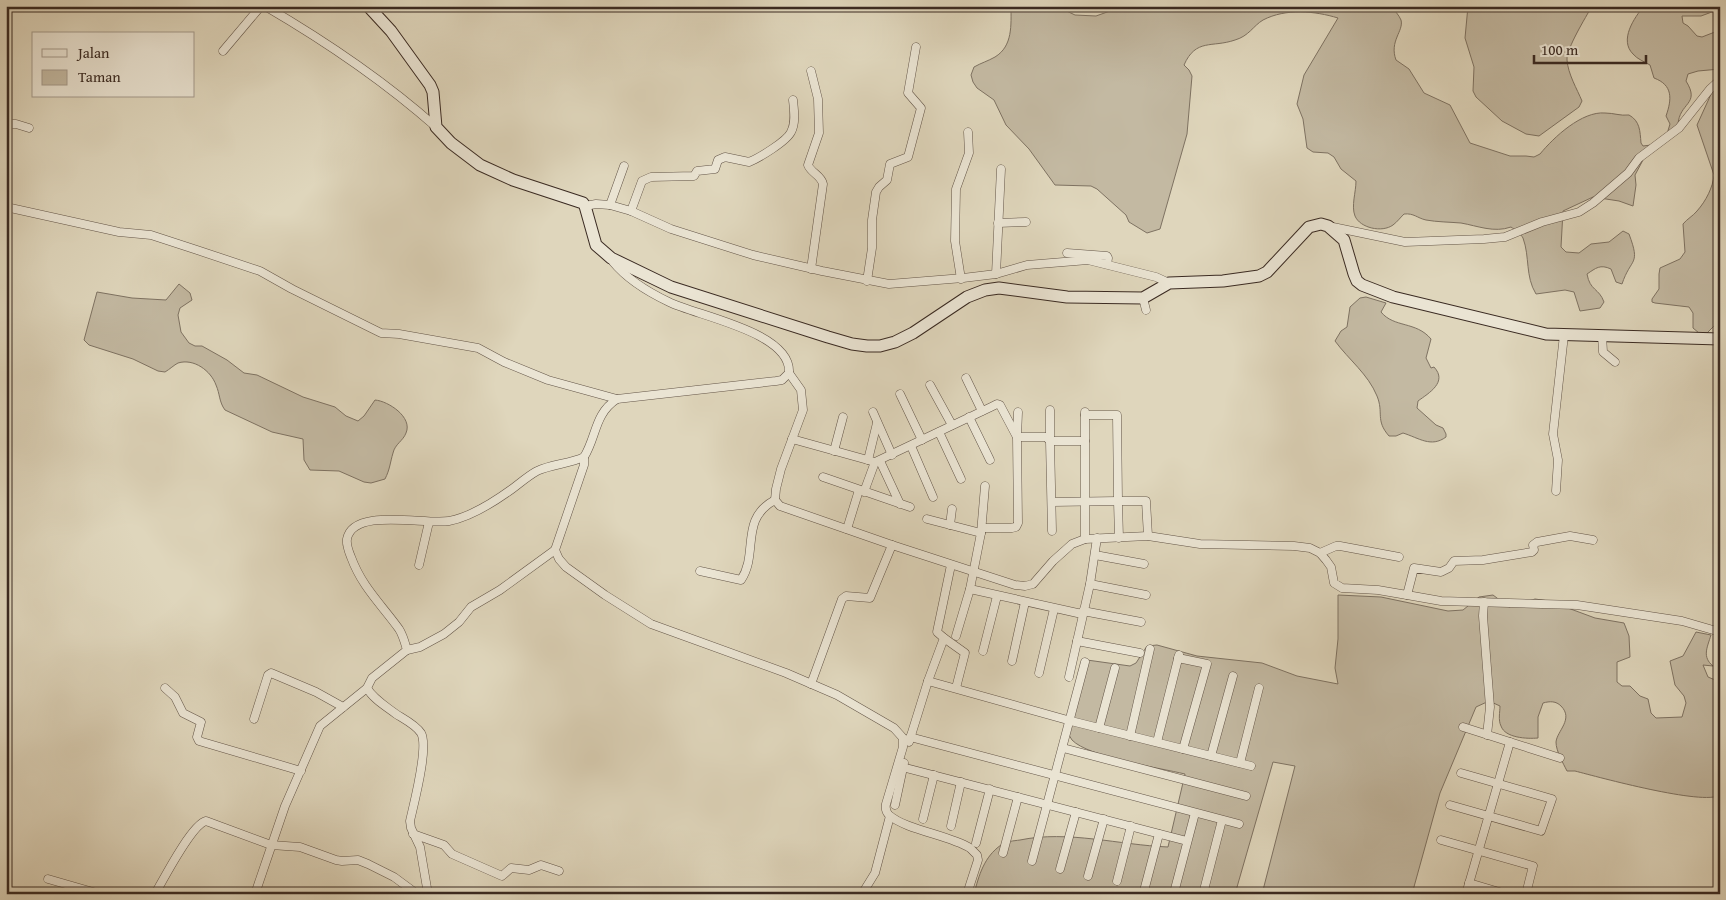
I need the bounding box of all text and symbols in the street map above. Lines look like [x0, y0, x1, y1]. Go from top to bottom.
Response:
legend [32, 32, 195, 98]
scale bar [1534, 32, 1646, 64]
text: 100 m [1541, 39, 1579, 60]
text: Jalan [76, 42, 110, 63]
text: Taman [78, 66, 121, 87]

